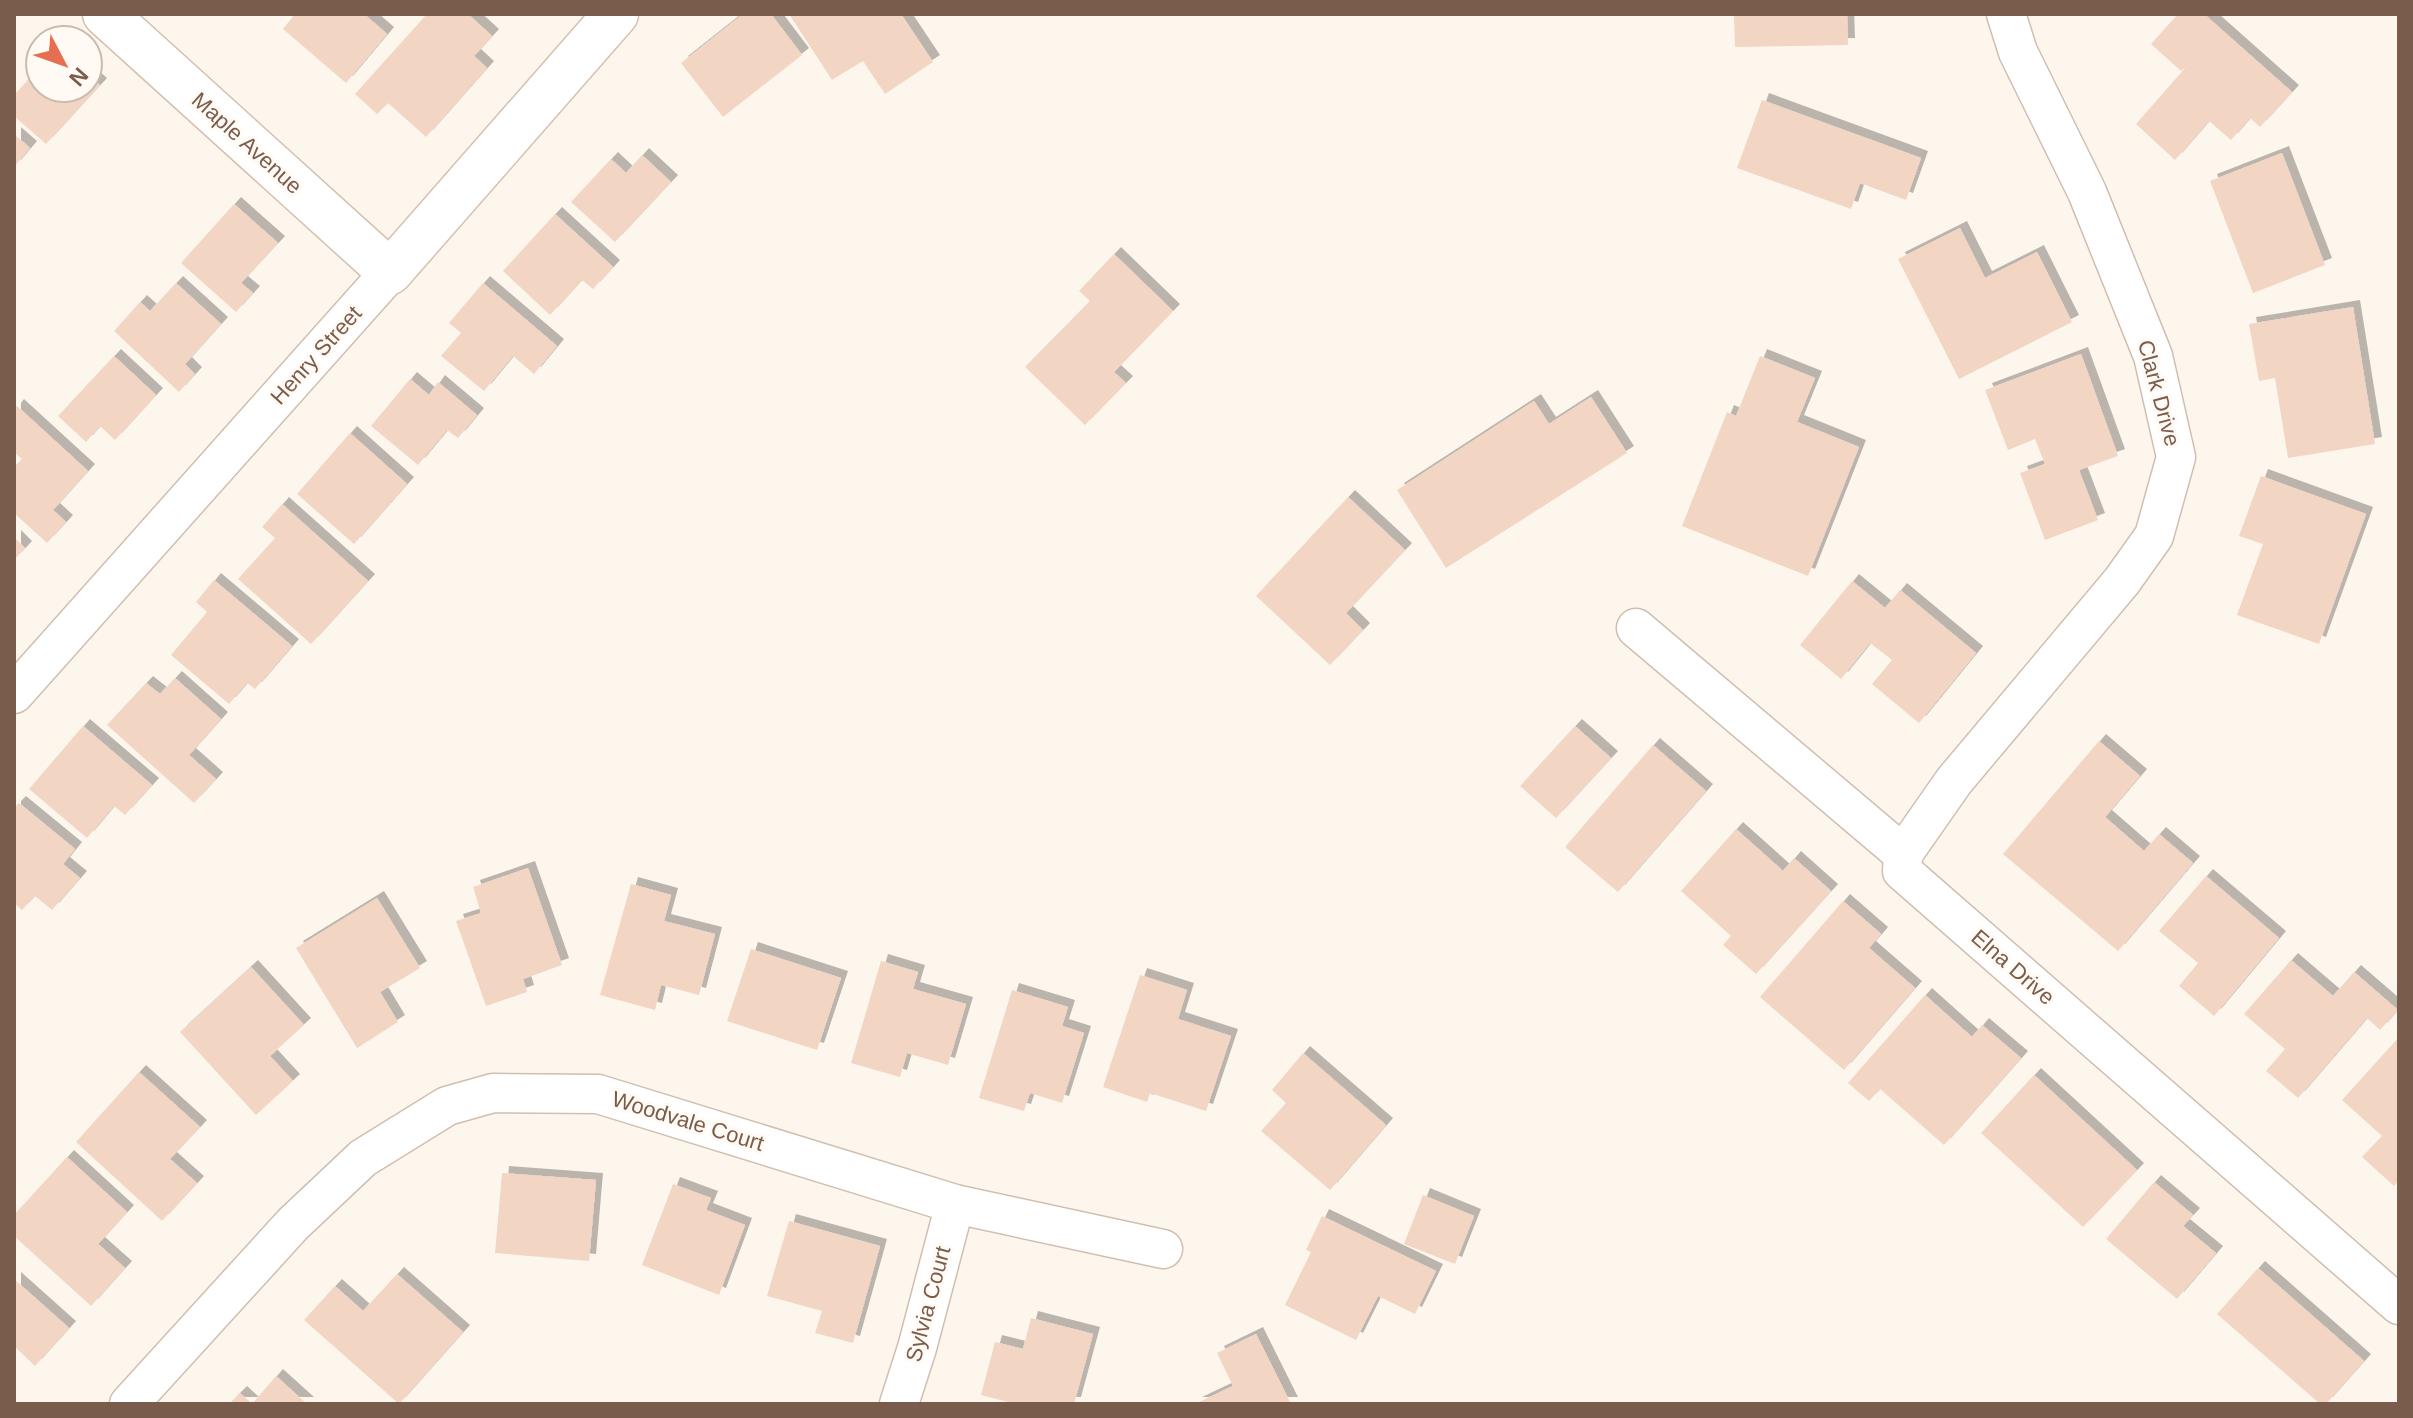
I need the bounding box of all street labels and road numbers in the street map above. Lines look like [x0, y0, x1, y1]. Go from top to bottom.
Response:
street label: Maple Avenue [187, 87, 307, 199]
street label: Henry Street [265, 301, 367, 409]
street label: Clark Drive [2133, 337, 2185, 449]
street label: Elna Drive [1967, 924, 2059, 1010]
street label: Woodvale Court [609, 1086, 767, 1156]
street label: Sylvia Court [901, 1243, 955, 1365]

